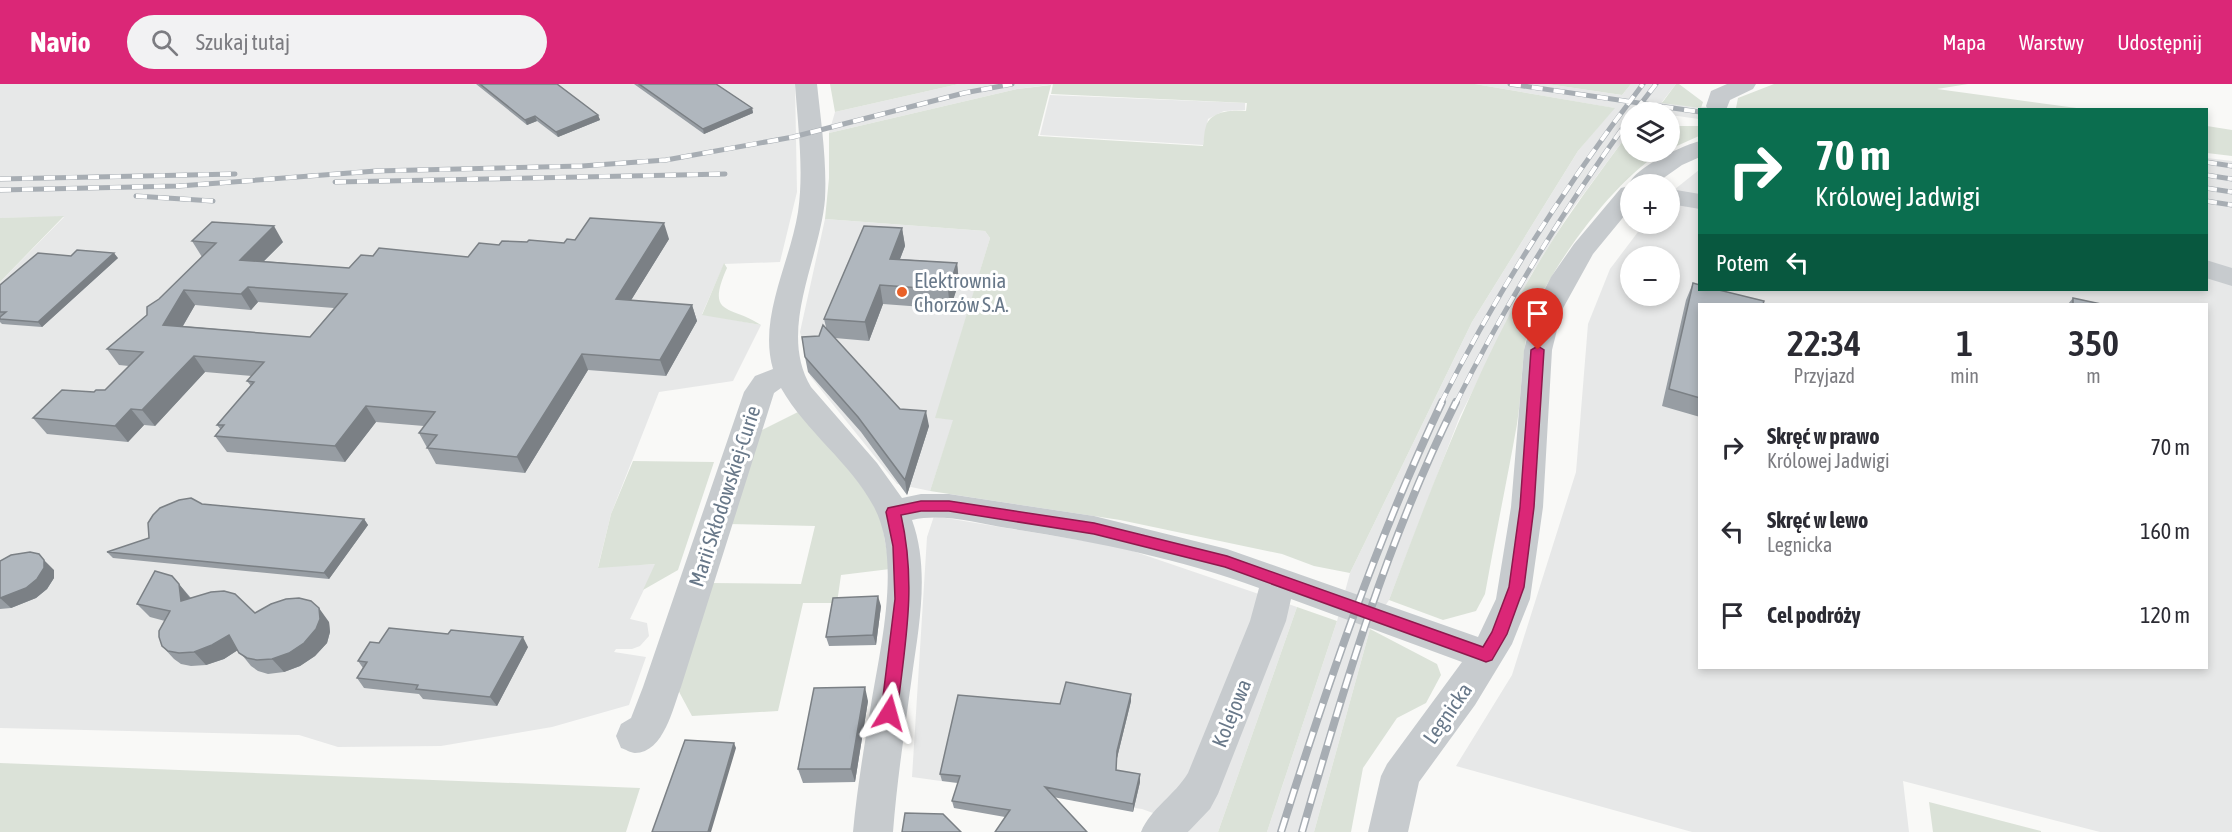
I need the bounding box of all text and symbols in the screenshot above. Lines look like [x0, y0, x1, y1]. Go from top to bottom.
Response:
search box [127, 15, 547, 69]
text: Navio [30, 26, 91, 58]
icon: search [148, 26, 181, 59]
text: Szukaj tutaj [196, 29, 290, 55]
text: Mapa [1942, 30, 1986, 54]
text: Warstwy [2019, 30, 2084, 54]
text: Udostępnij [2117, 30, 2202, 54]
map controls [1620, 102, 1680, 306]
button: layers [1620, 102, 1680, 162]
text: 70 m [1815, 131, 1890, 179]
icon: right [1716, 132, 1794, 210]
button: + [1620, 174, 1680, 234]
text: Królowej Jadwigi [1815, 181, 1980, 212]
button: − [1620, 246, 1680, 306]
icon: left [1781, 246, 1814, 279]
text: Potem [1716, 250, 1769, 276]
place label: Elektrownia Chorzów S.A. [914, 268, 1009, 316]
marker: Elektrownia Chorzów S.A. [895, 285, 909, 299]
pin [1512, 288, 1563, 350]
icon: arrive [1521, 297, 1554, 330]
text: 22:34 [1787, 322, 1861, 364]
text: 1 [1956, 322, 1973, 364]
text: 350 [2068, 322, 2119, 364]
text: Przyjazd [1793, 364, 1855, 387]
text: min [1950, 364, 1979, 387]
text: m [2086, 364, 2101, 387]
street label: Marii Skłodowskiej-Curie [683, 403, 765, 589]
text: Skręć w prawo [1767, 423, 1880, 449]
icon: right [1716, 431, 1749, 464]
text: 70 m [2150, 434, 2190, 460]
text: Królowej Jadwigi [1767, 449, 1889, 472]
text: Skręć w lewo [1767, 507, 1868, 533]
icon: left [1716, 515, 1749, 548]
text: 160 m [2140, 518, 2190, 544]
text: Legnicka [1767, 533, 1832, 556]
icon: arrive [1716, 599, 1749, 632]
text: Cel podróży [1767, 602, 1861, 628]
text: 120 m [2140, 602, 2190, 628]
street label: Kolejowa [1207, 675, 1255, 751]
street label: Legnicka [1418, 678, 1476, 748]
position arrow [857, 681, 921, 745]

